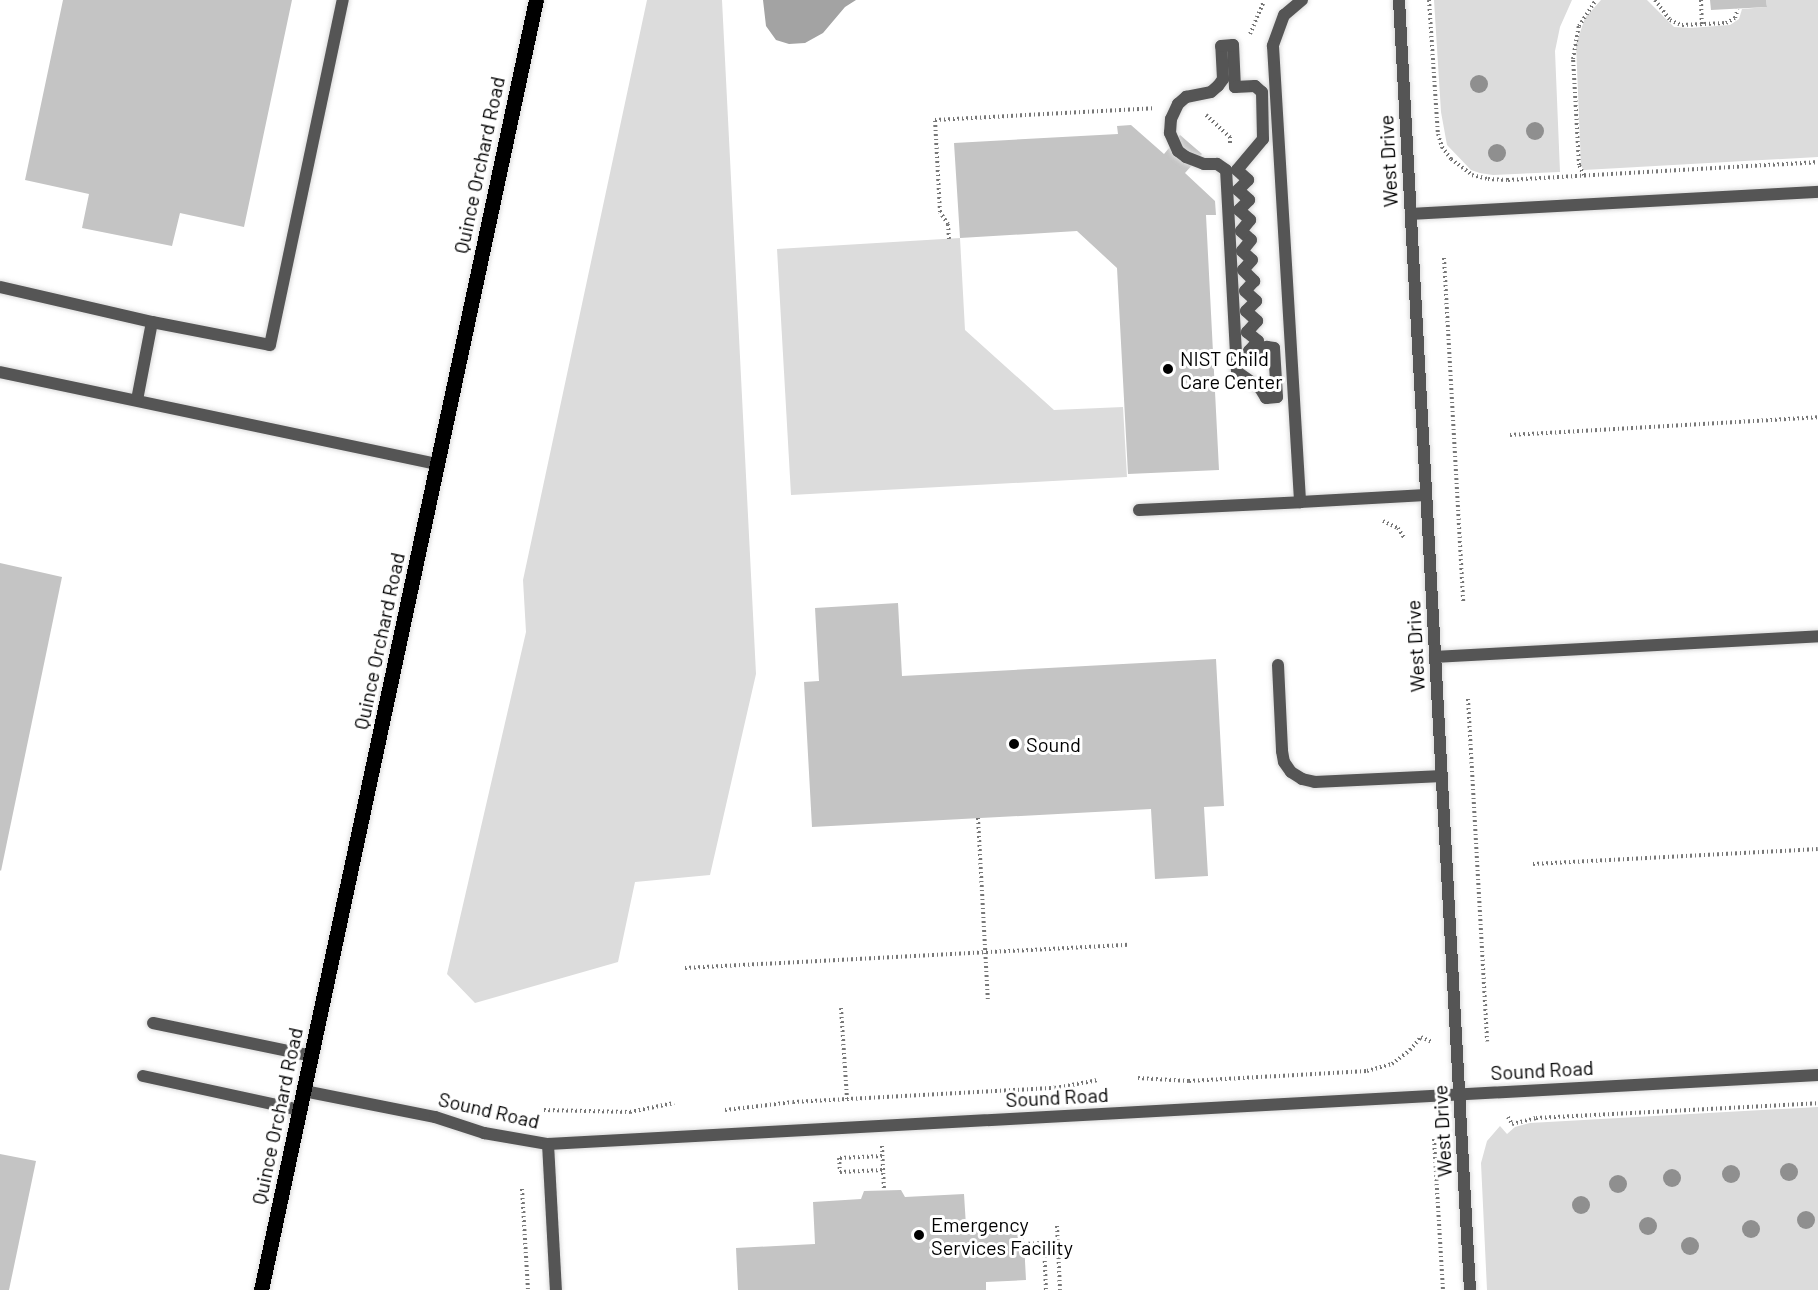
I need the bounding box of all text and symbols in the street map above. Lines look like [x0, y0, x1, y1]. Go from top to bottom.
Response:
street label: Quince Orchard Road [449, 74, 509, 256]
street label: West Drive [1374, 114, 1402, 208]
place label: NIST Child Care Center [1180, 346, 1283, 393]
marker: NIST Child Care Center [1161, 362, 1175, 376]
street label: Quince Orchard Road [349, 550, 409, 732]
street label: West Drive [1401, 599, 1429, 693]
place label: Sound [1026, 732, 1081, 756]
marker: Sound [1007, 737, 1021, 751]
street label: Quince Orchard Road [247, 1025, 307, 1207]
street label: Sound Road [1490, 1055, 1594, 1085]
street label: Sound Road [1005, 1082, 1109, 1112]
street label: West Drive [1428, 1084, 1456, 1178]
street label: Sound Road [436, 1087, 542, 1133]
place label: Emergency Services Facility [931, 1212, 1073, 1259]
marker: Emergency Services Facility [912, 1228, 926, 1242]

